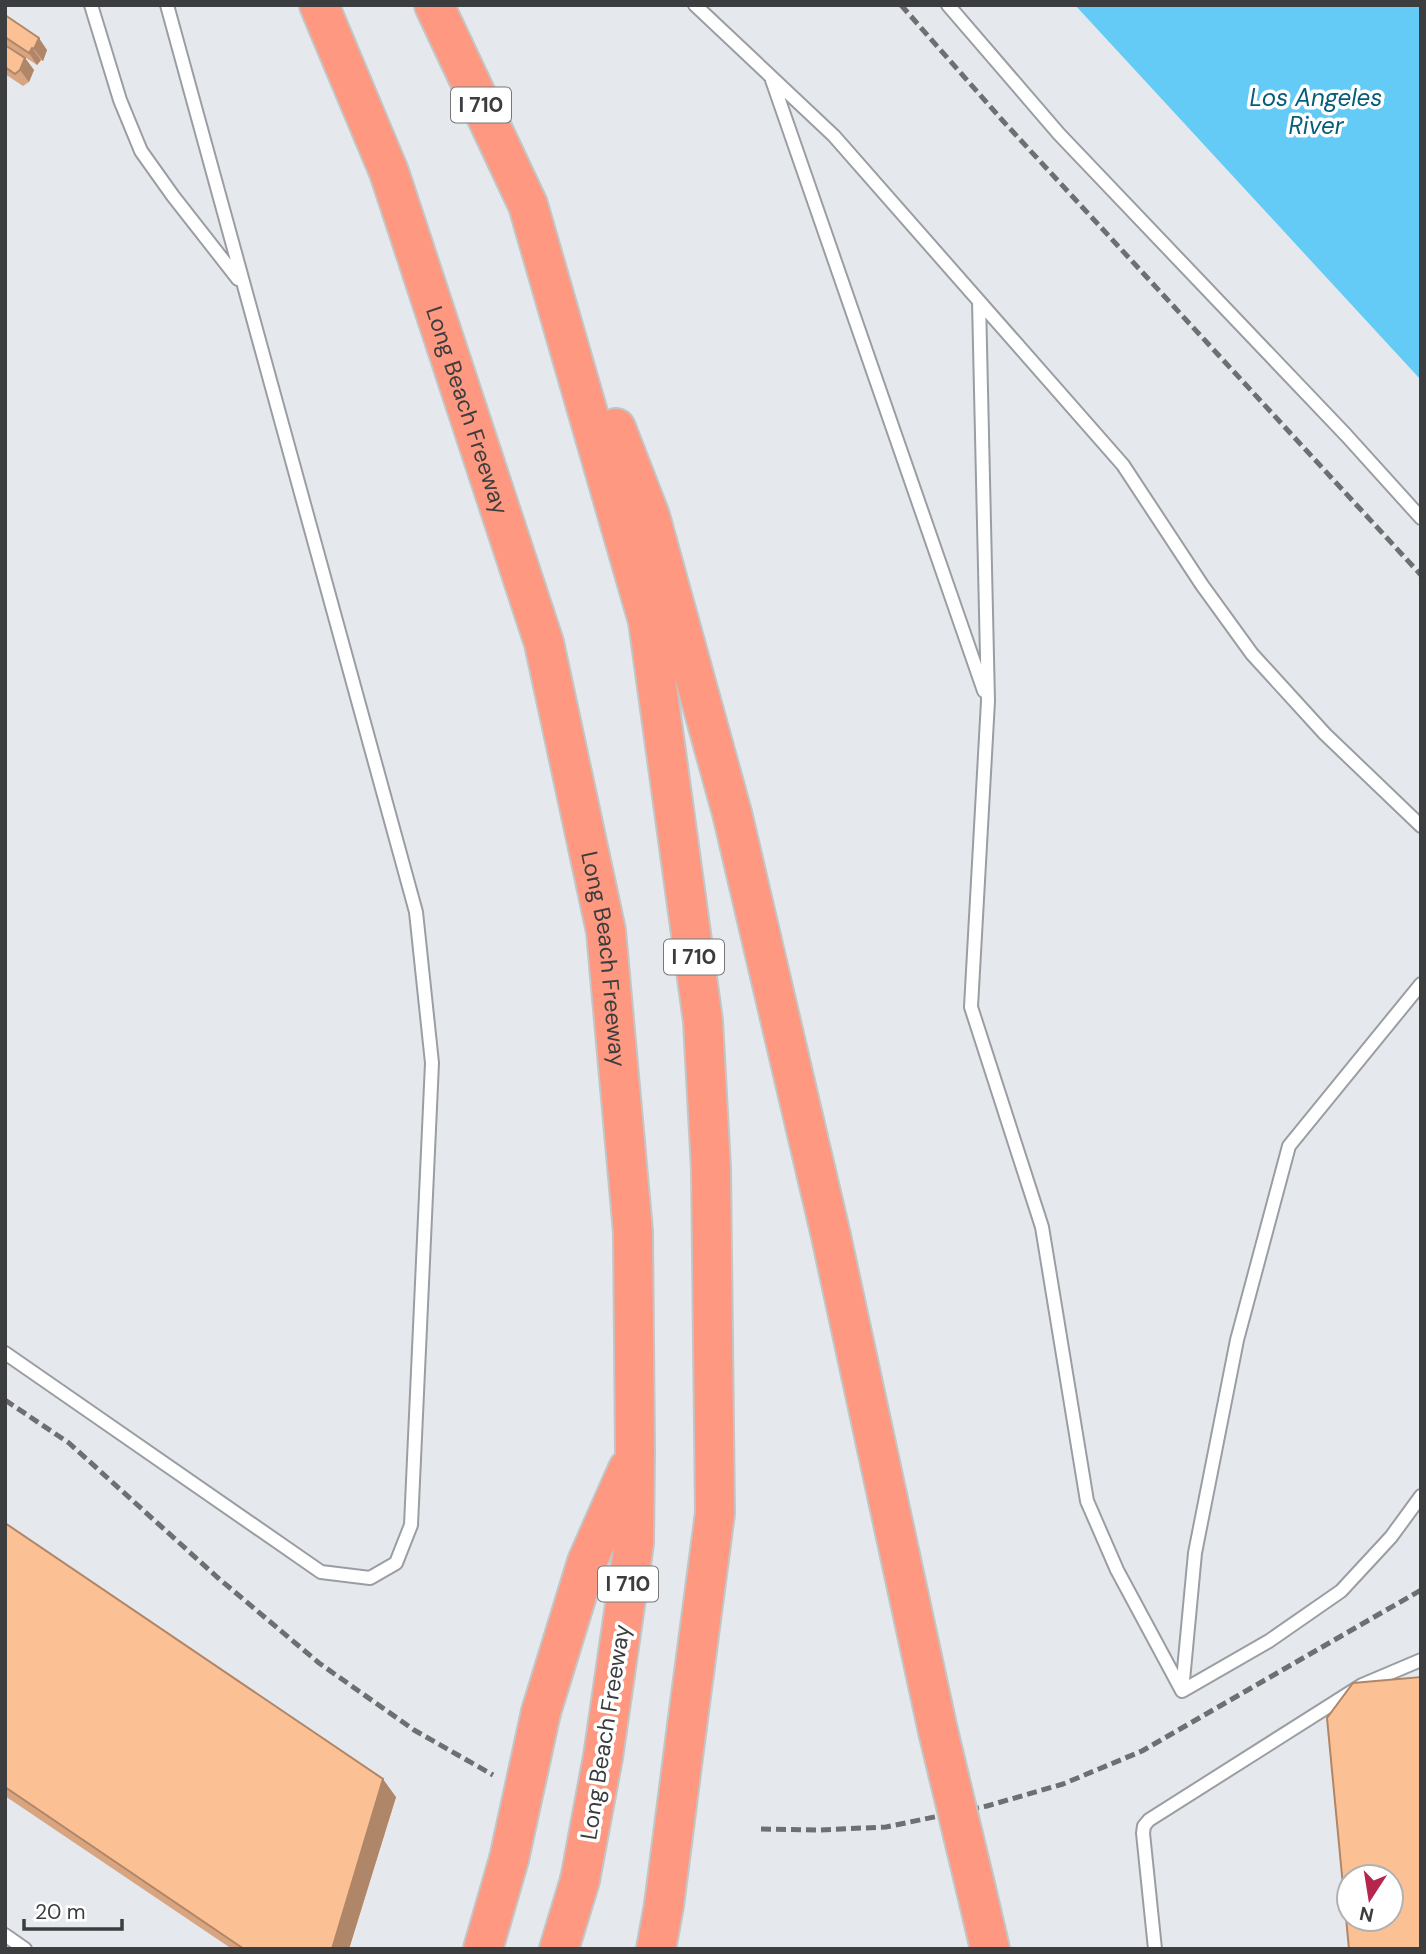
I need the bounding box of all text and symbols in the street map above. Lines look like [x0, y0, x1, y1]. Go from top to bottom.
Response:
water label: Los Angeles River [1250, 82, 1382, 141]
road number: I 710 [451, 88, 511, 122]
street label: Long Beach Freeway [419, 302, 516, 519]
street label: Long Beach Freeway [574, 848, 633, 1068]
road number: I 710 [664, 940, 724, 974]
road number: I 710 [598, 1566, 658, 1602]
street label: Long Beach Freeway [573, 1622, 637, 1842]
north arrow [1335, 1863, 1405, 1933]
scale bar [24, 1888, 122, 1932]
text: 20 m [35, 1898, 86, 1926]
text: N [1357, 1900, 1376, 1928]

